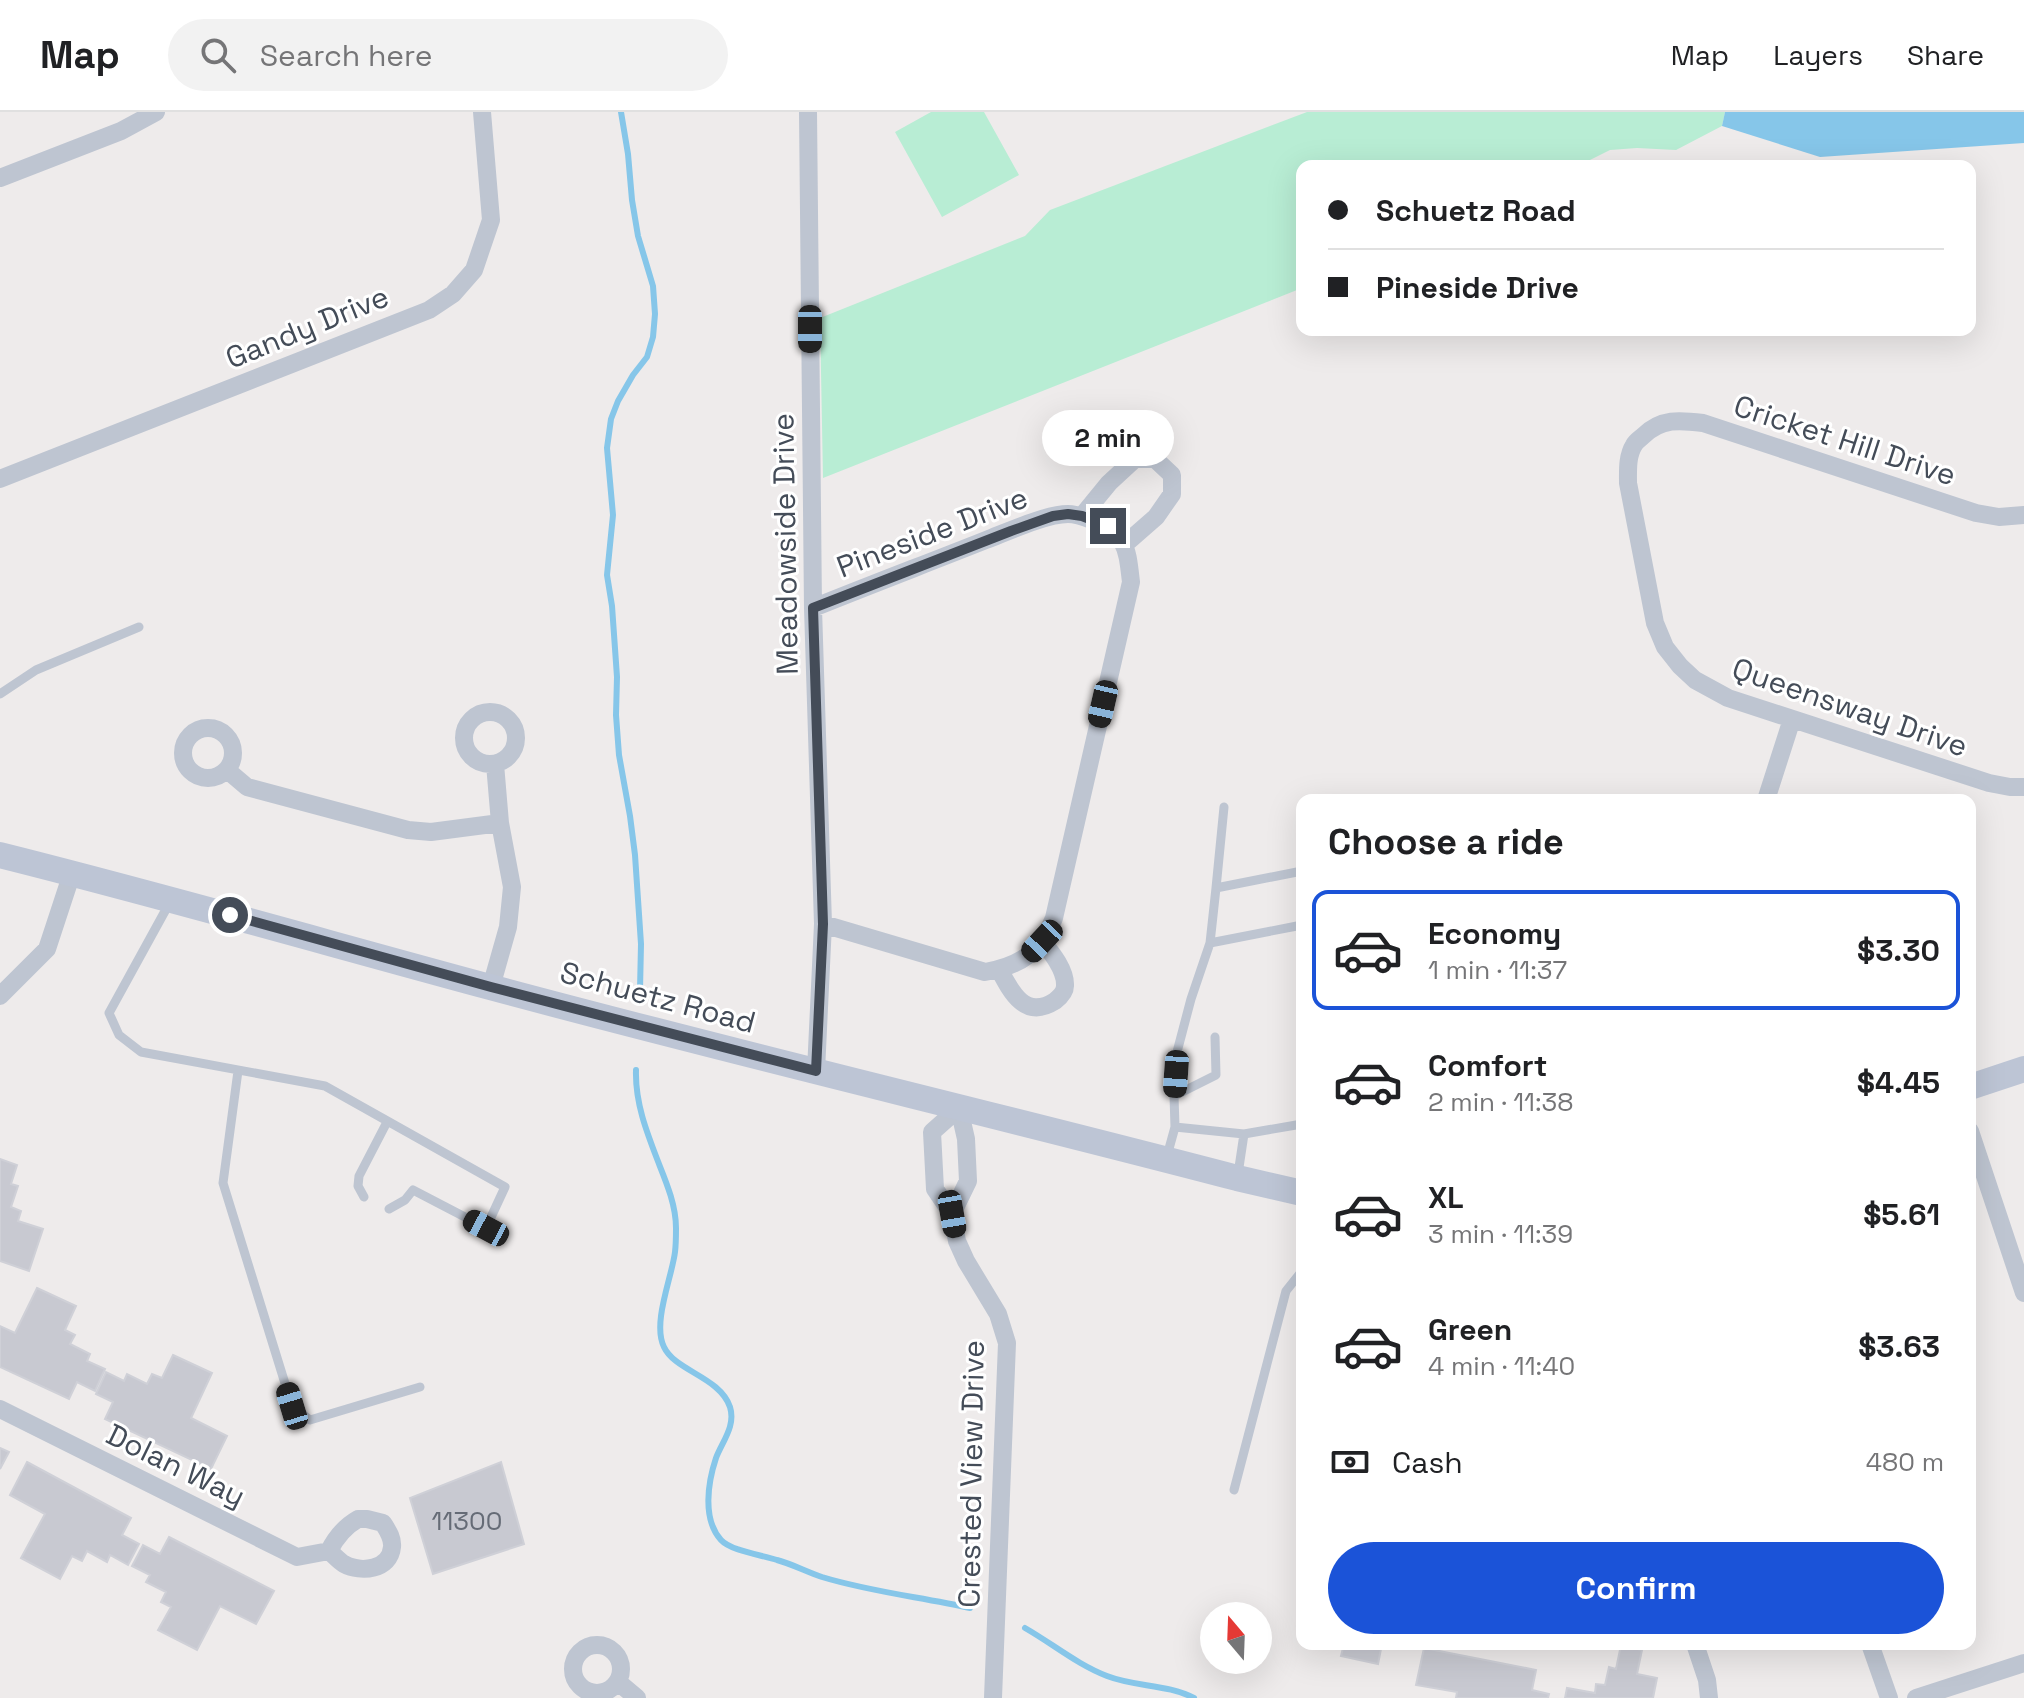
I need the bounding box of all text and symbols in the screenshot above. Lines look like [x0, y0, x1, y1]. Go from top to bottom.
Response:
search box [168, 19, 728, 91]
text: Map [40, 31, 120, 79]
icon: search [196, 33, 240, 77]
text: Search here [260, 36, 433, 75]
text: Map [1671, 37, 1729, 73]
text: Layers [1773, 37, 1863, 73]
text: Share [1907, 37, 1984, 73]
text: Schuetz Road [1376, 191, 1576, 230]
text: Pineside Drive [1376, 268, 1579, 307]
street label: Gandy Drive [220, 277, 394, 377]
car [798, 305, 822, 353]
street label: Cricket Hill Drive [1729, 386, 1961, 494]
callout: 2 min [1042, 410, 1174, 466]
street label: Meadowside Drive [763, 413, 807, 675]
text: 2 min [1074, 421, 1142, 455]
street label: Pineside Drive [831, 478, 1033, 586]
route end [1090, 508, 1126, 544]
street label: Queensway Drive [1727, 648, 1973, 766]
car [1086, 678, 1120, 730]
text: Choose a ride [1328, 819, 1564, 865]
route start [212, 897, 248, 933]
icon: car [1332, 914, 1404, 986]
text: Economy [1428, 914, 1561, 953]
car [1017, 915, 1067, 967]
text: $3.30 [1857, 931, 1940, 970]
street label: Schuetz Road [556, 952, 760, 1042]
text: 1 min · 11:37 [1428, 953, 1567, 987]
icon: car [1332, 1046, 1404, 1118]
text: Comfort [1428, 1046, 1547, 1085]
car [1162, 1049, 1190, 1099]
text: $4.45 [1857, 1063, 1940, 1102]
text: 2 min · 11:38 [1428, 1085, 1573, 1119]
icon: car [1332, 1178, 1404, 1250]
text: XL [1428, 1178, 1464, 1217]
car [936, 1188, 968, 1240]
text: $5.61 [1863, 1195, 1940, 1234]
car [459, 1206, 513, 1250]
text: 3 min · 11:39 [1428, 1217, 1573, 1251]
icon: car [1332, 1310, 1404, 1382]
text: Green [1428, 1310, 1512, 1349]
text: $3.63 [1858, 1327, 1940, 1366]
street label: Crested View Drive [949, 1340, 993, 1608]
text: 4 min · 11:40 [1428, 1349, 1575, 1383]
car [274, 1380, 310, 1432]
street label: Dolan Way [100, 1415, 252, 1515]
icon: cash [1328, 1440, 1372, 1484]
text: Cash [1392, 1443, 1463, 1482]
text: 480 m [1866, 1445, 1944, 1479]
house number: 11300 [432, 1504, 502, 1538]
button: Confirm [1328, 1542, 1944, 1634]
north arrow [1200, 1602, 1272, 1674]
map controls [1200, 1602, 1272, 1674]

